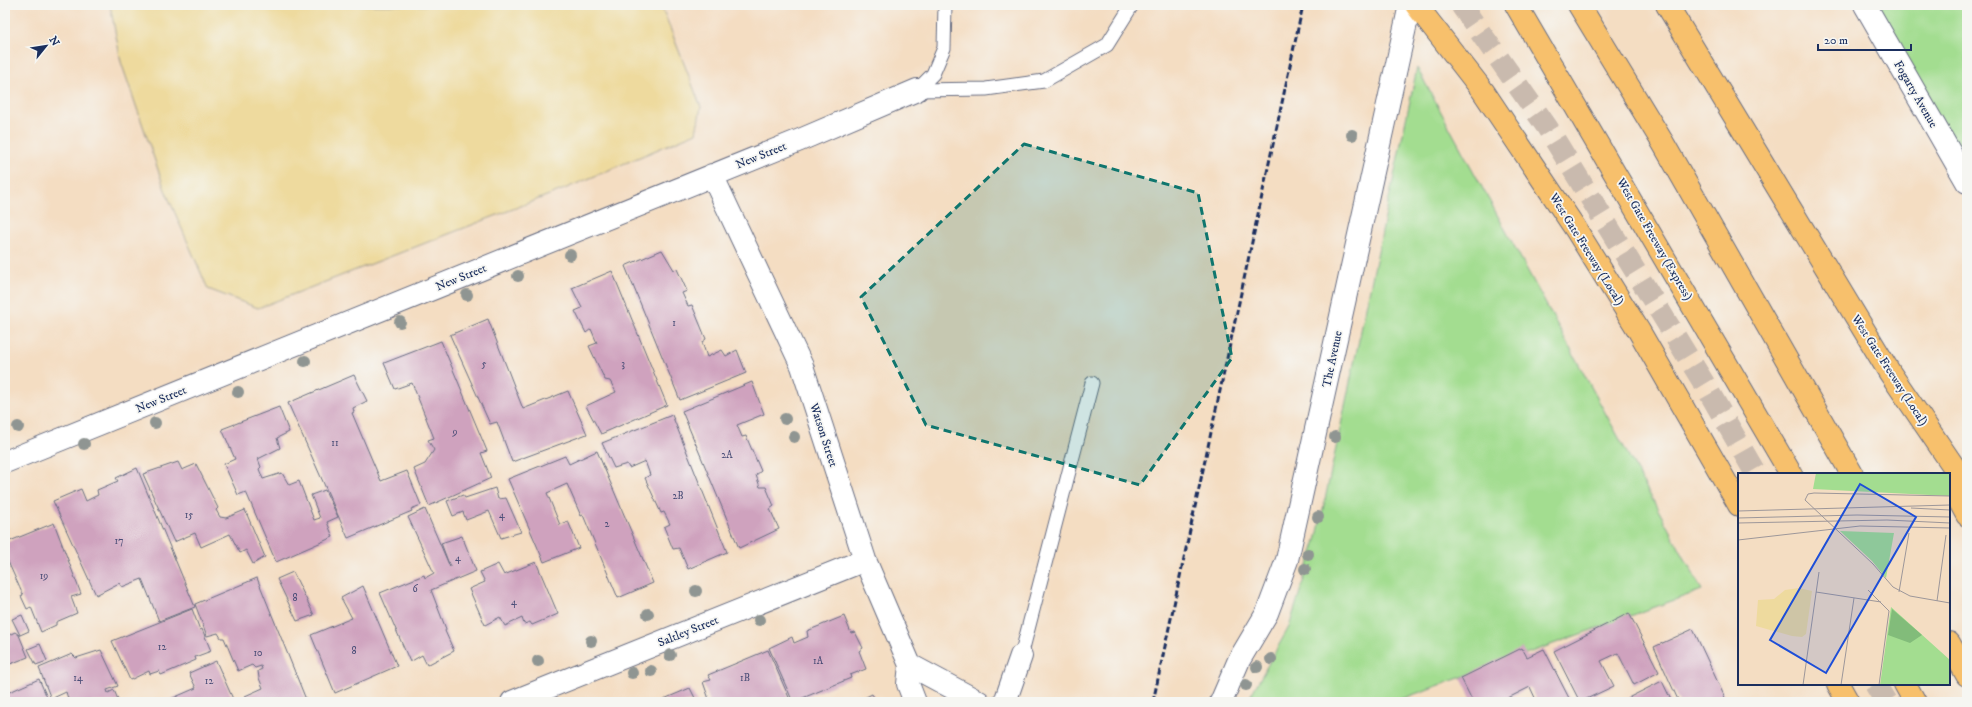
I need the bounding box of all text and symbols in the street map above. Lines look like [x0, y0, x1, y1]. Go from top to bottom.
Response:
north arrow [26, 26, 66, 66]
scale bar [1818, 26, 1911, 52]
text: 20 m [1824, 33, 1848, 48]
text: N [45, 34, 62, 49]
street label: Fogarty Avenue [1890, 58, 1941, 130]
street label: New Street [734, 138, 789, 172]
street label: West Gate Freeway (Express) [1613, 175, 1696, 303]
street label: West Gate Freeway (Local) [1545, 190, 1627, 308]
street label: New Street [434, 260, 489, 294]
street label: West Gate Freeway (Local) [1848, 311, 1931, 429]
house number: 1 [672, 317, 676, 329]
street label: The Avenue [1319, 329, 1346, 389]
house number: 5 [482, 358, 487, 370]
house number: 3 [621, 358, 625, 370]
street label: New Street [134, 382, 189, 416]
street label: Watson Street [806, 400, 841, 469]
house number: 9 [452, 426, 458, 438]
house number: 11 [331, 437, 339, 449]
house number: 2A [721, 449, 733, 461]
inset map [1738, 473, 1950, 685]
house number: 2B [672, 490, 684, 502]
house number: 15 [185, 509, 193, 521]
house number: 4 [499, 509, 505, 521]
house number: 2 [605, 518, 610, 530]
house number: 17 [115, 535, 123, 547]
house number: 4 [455, 552, 461, 564]
house number: 19 [40, 570, 48, 582]
house number: 6 [412, 583, 418, 595]
house number: 8 [292, 592, 298, 604]
house number: 4 [511, 596, 517, 608]
street label: Saltley Street [656, 612, 721, 650]
house number: 12 [158, 641, 166, 653]
house number: 8 [351, 645, 357, 657]
house number: 10 [253, 647, 263, 659]
house number: 1A [813, 655, 824, 667]
house number: 14 [73, 672, 83, 684]
house number: 1B [740, 672, 750, 684]
house number: 12 [205, 675, 213, 687]

